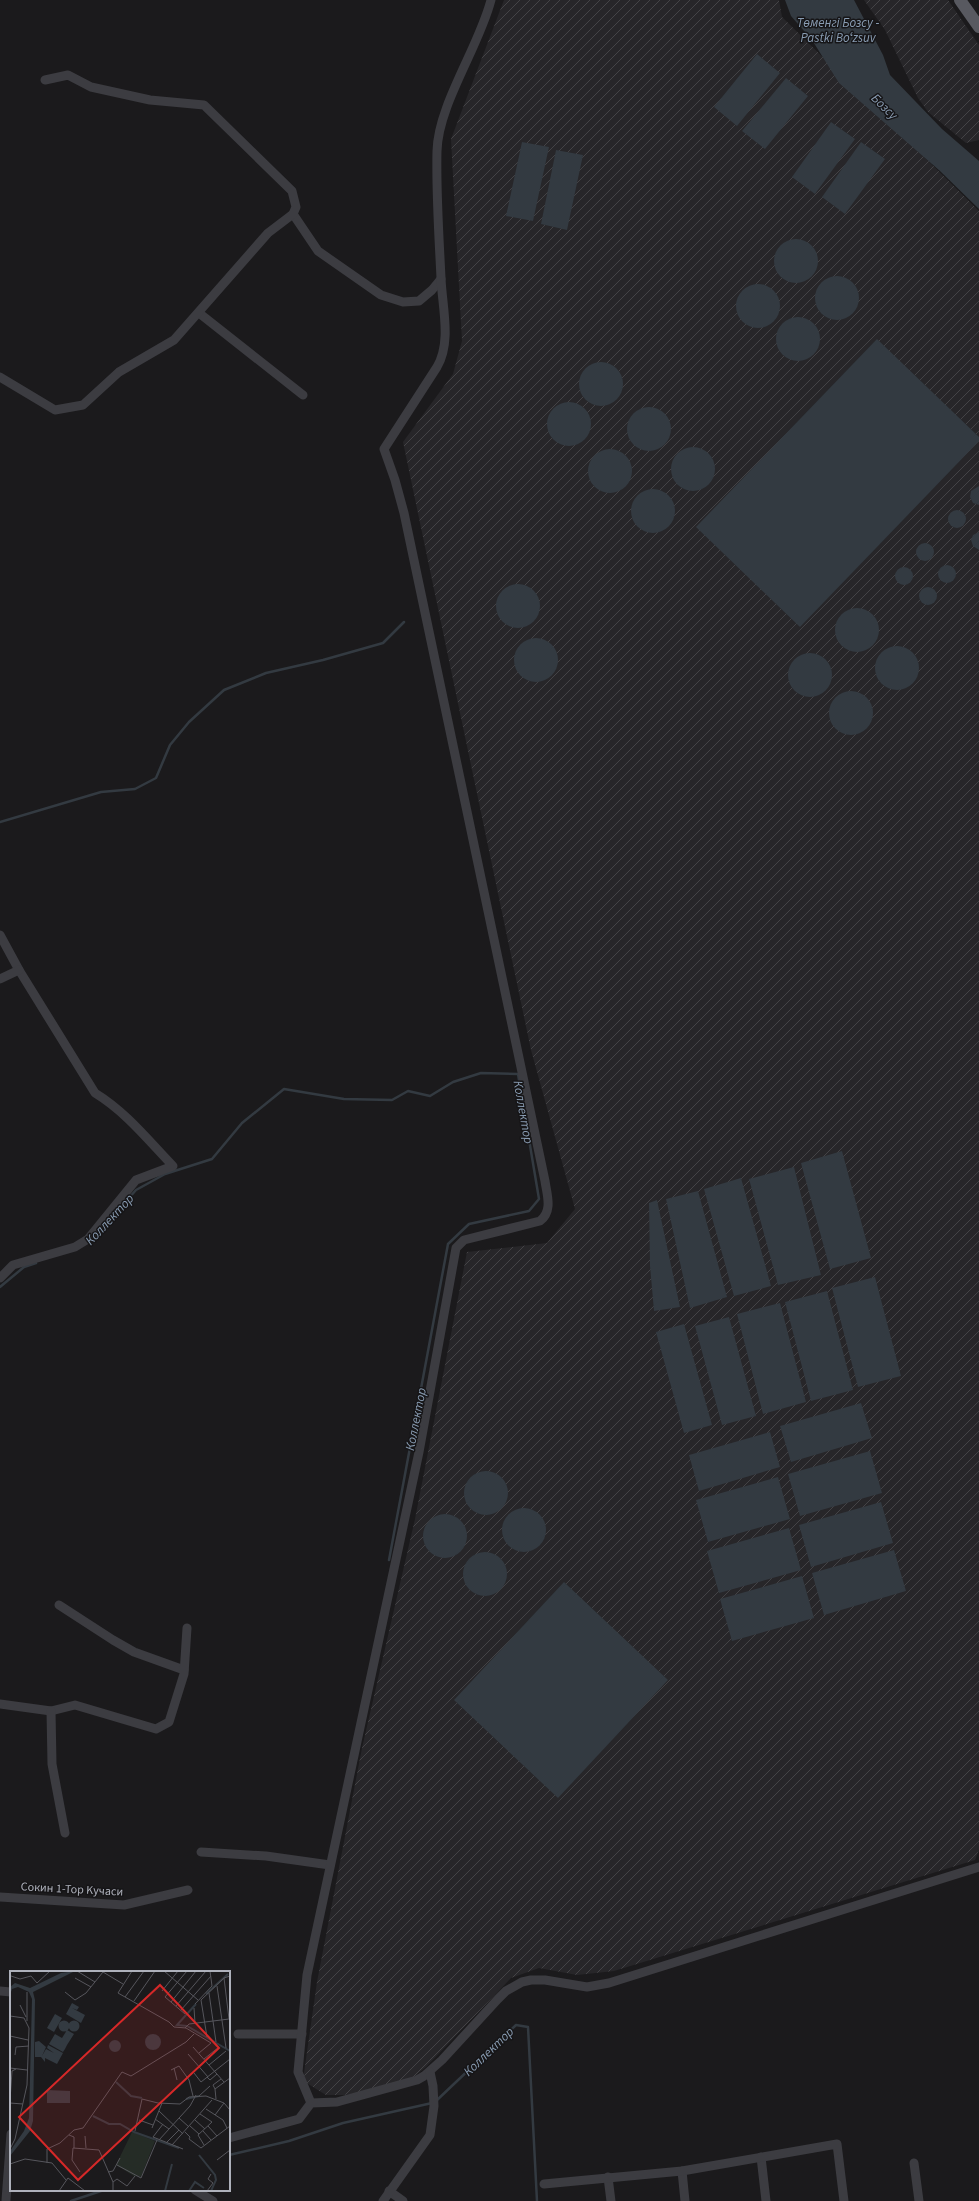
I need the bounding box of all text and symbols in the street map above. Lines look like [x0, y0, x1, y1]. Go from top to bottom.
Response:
water label: Төменгі Бозсу - Pastki Boʻzsuv [797, 14, 879, 47]
water label: Бозсу [867, 90, 902, 125]
water label: Коллектор [509, 1079, 537, 1145]
water label: Коллектор [81, 1190, 138, 1249]
water label: Коллектор [401, 1386, 431, 1452]
street label: Сокин 1-Тор Kучаси [20, 1878, 124, 1901]
inset map [10, 1971, 230, 2191]
water label: Коллектор [459, 2023, 518, 2080]

